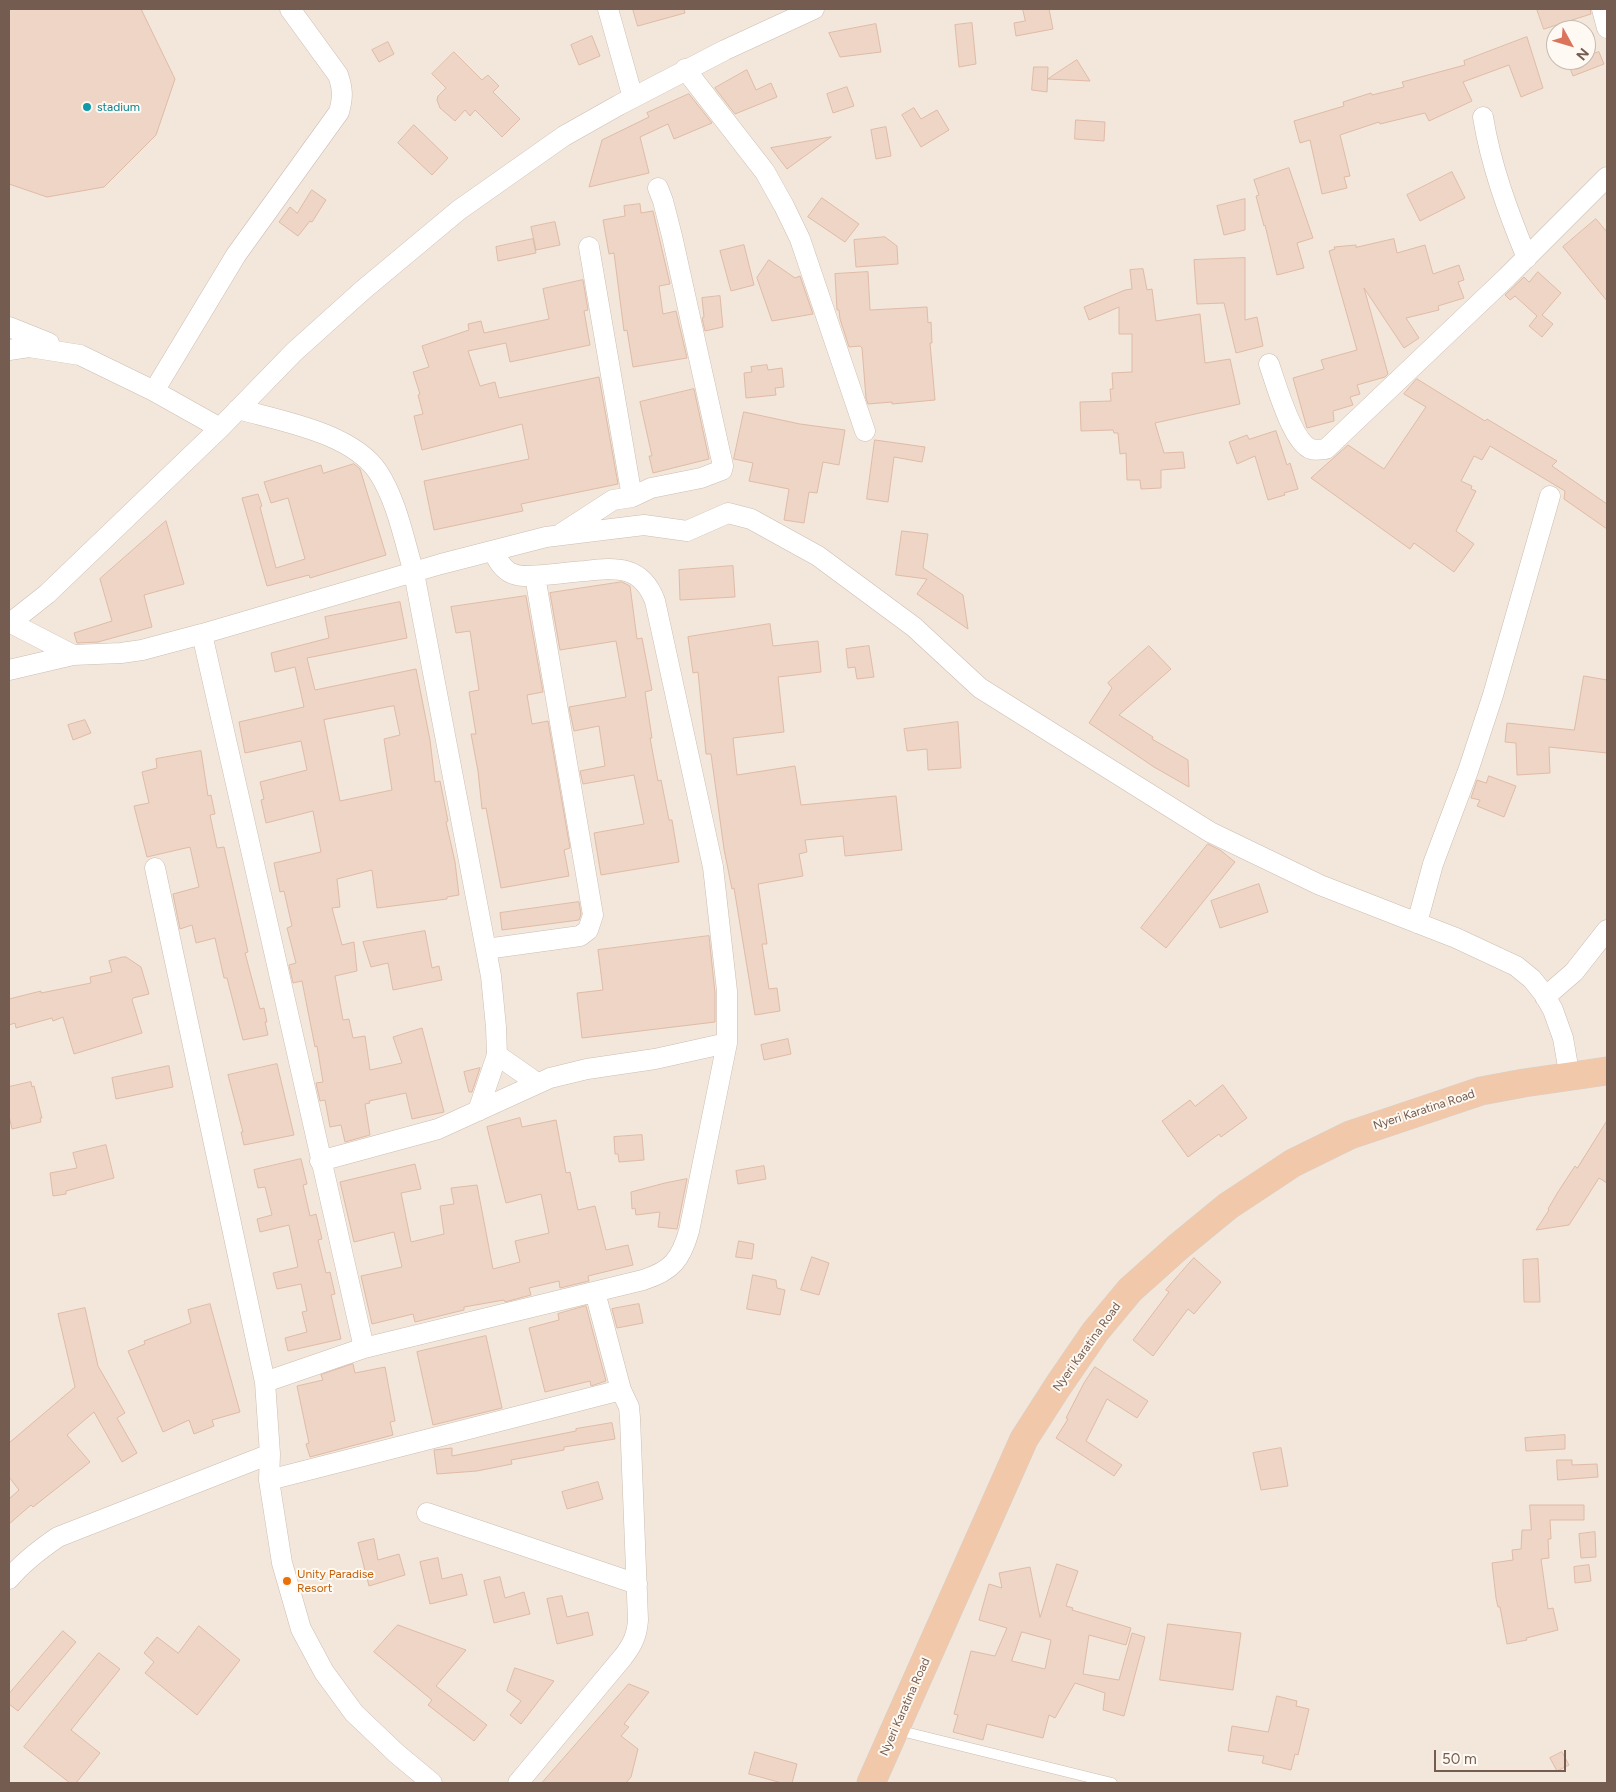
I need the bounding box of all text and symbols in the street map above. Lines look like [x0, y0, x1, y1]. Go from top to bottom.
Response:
north arrow [1546, 20, 1596, 70]
text: N [1572, 45, 1592, 64]
place label: stadium [97, 100, 140, 114]
marker: stadium [81, 101, 93, 113]
street label: Nyeri Karatina Road [1371, 1087, 1477, 1133]
street label: Nyeri Karatina Road [1050, 1300, 1124, 1394]
place label: Unity Paradise Resort [297, 1567, 374, 1595]
marker: Unity Paradise Resort [281, 1575, 293, 1587]
street label: Nyeri Karatina Road [877, 1656, 933, 1758]
scale bar [1436, 1740, 1568, 1772]
text: 50 m [1442, 1750, 1477, 1768]

